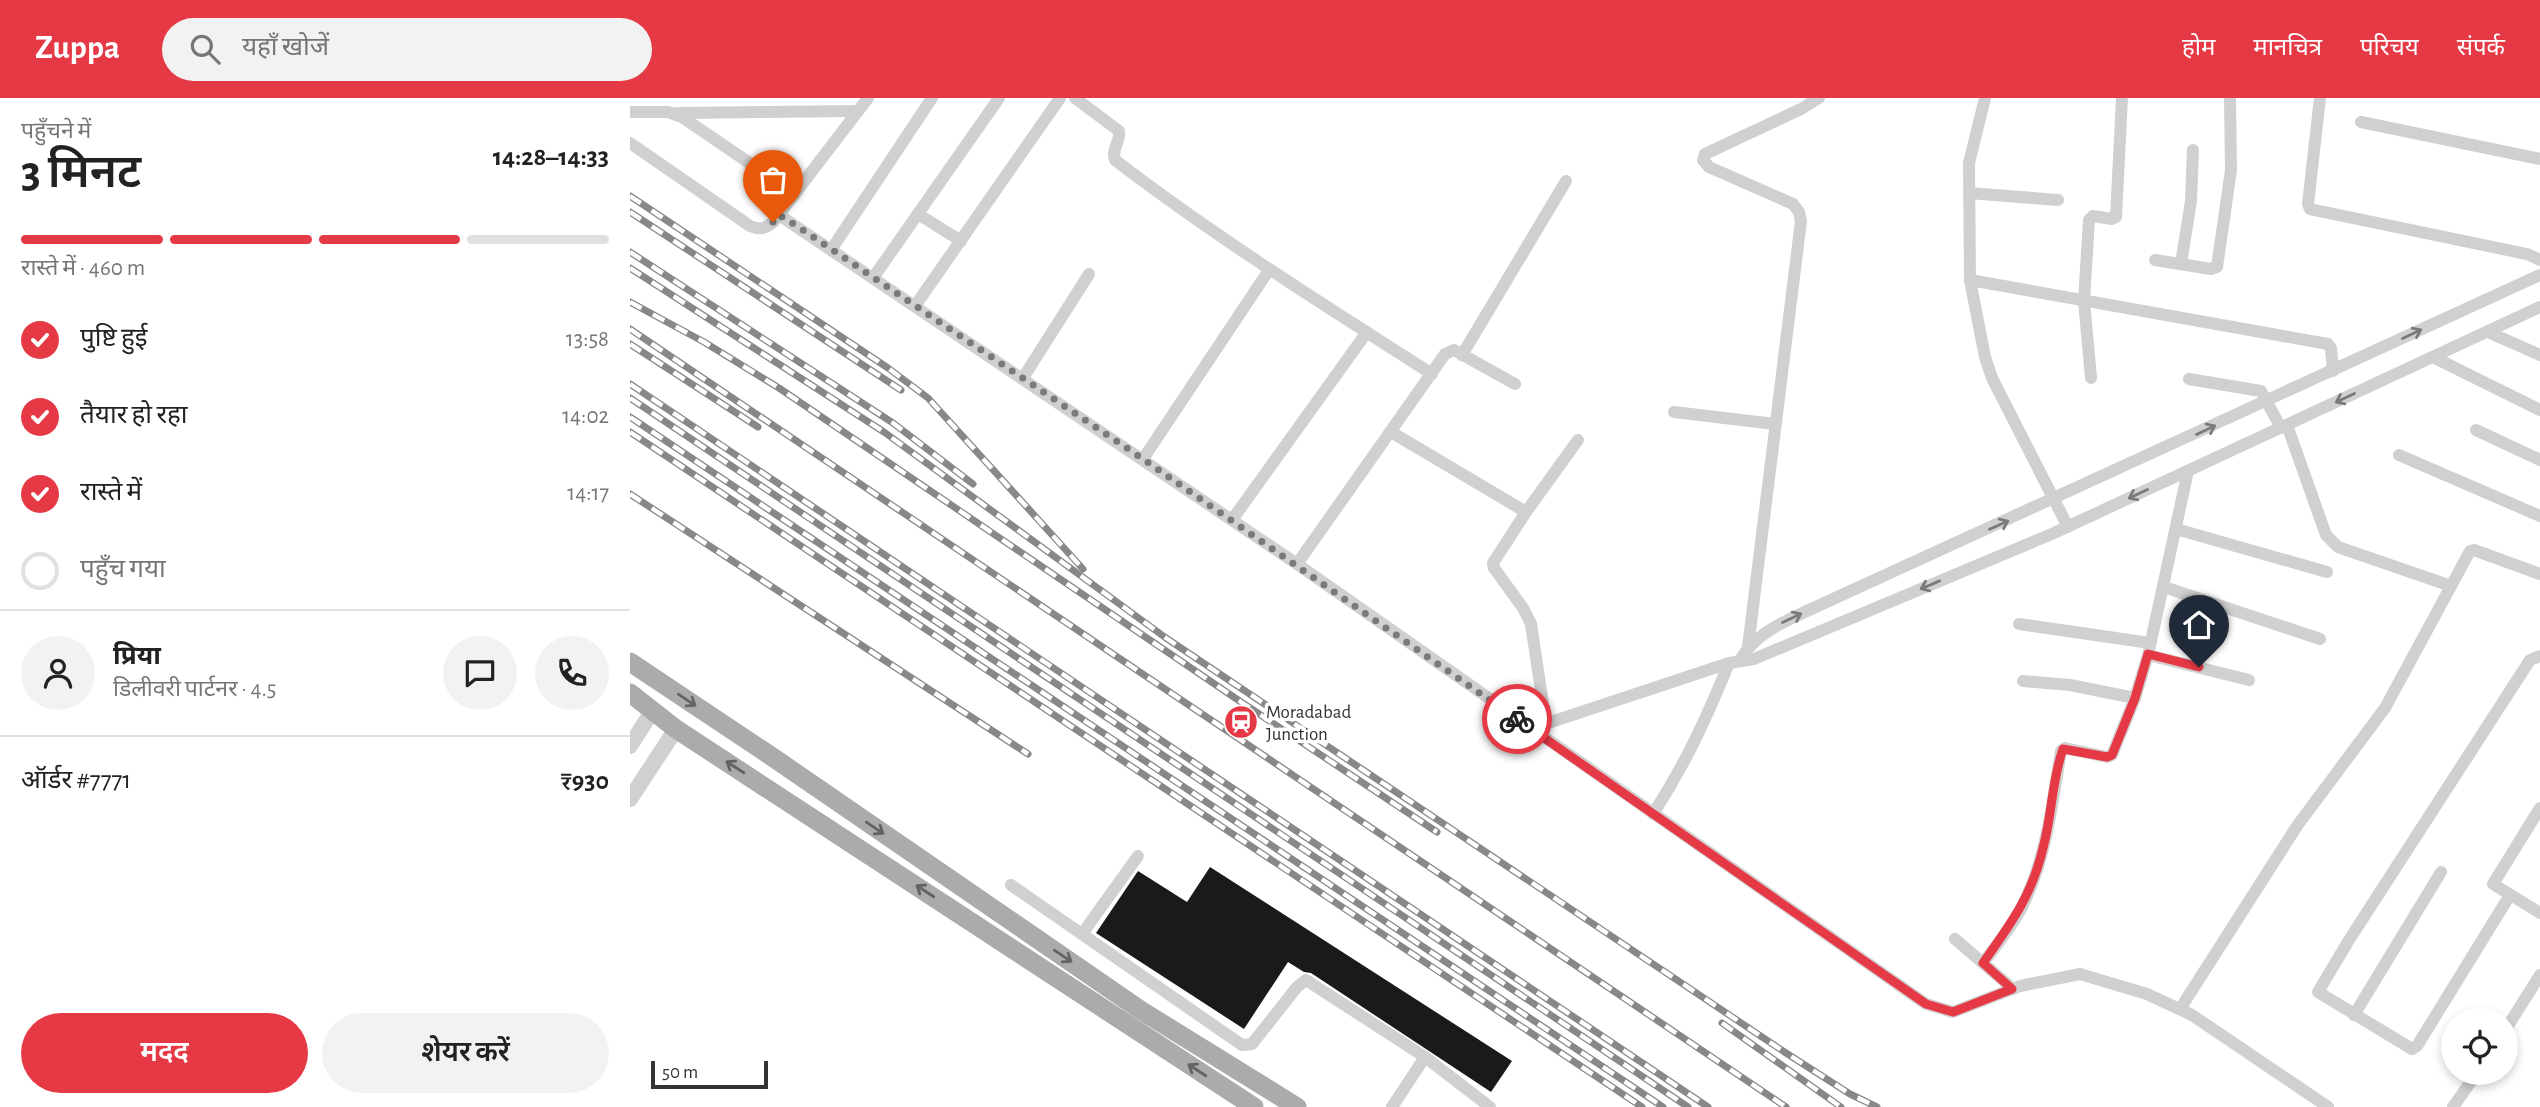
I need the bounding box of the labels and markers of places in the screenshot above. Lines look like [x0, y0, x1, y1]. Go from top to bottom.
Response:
pin [743, 150, 803, 222]
pin [2169, 595, 2229, 667]
station icon: Moradabad Junction [1222, 703, 1260, 741]
place label: Moradabad Junction [1266, 703, 1352, 744]

